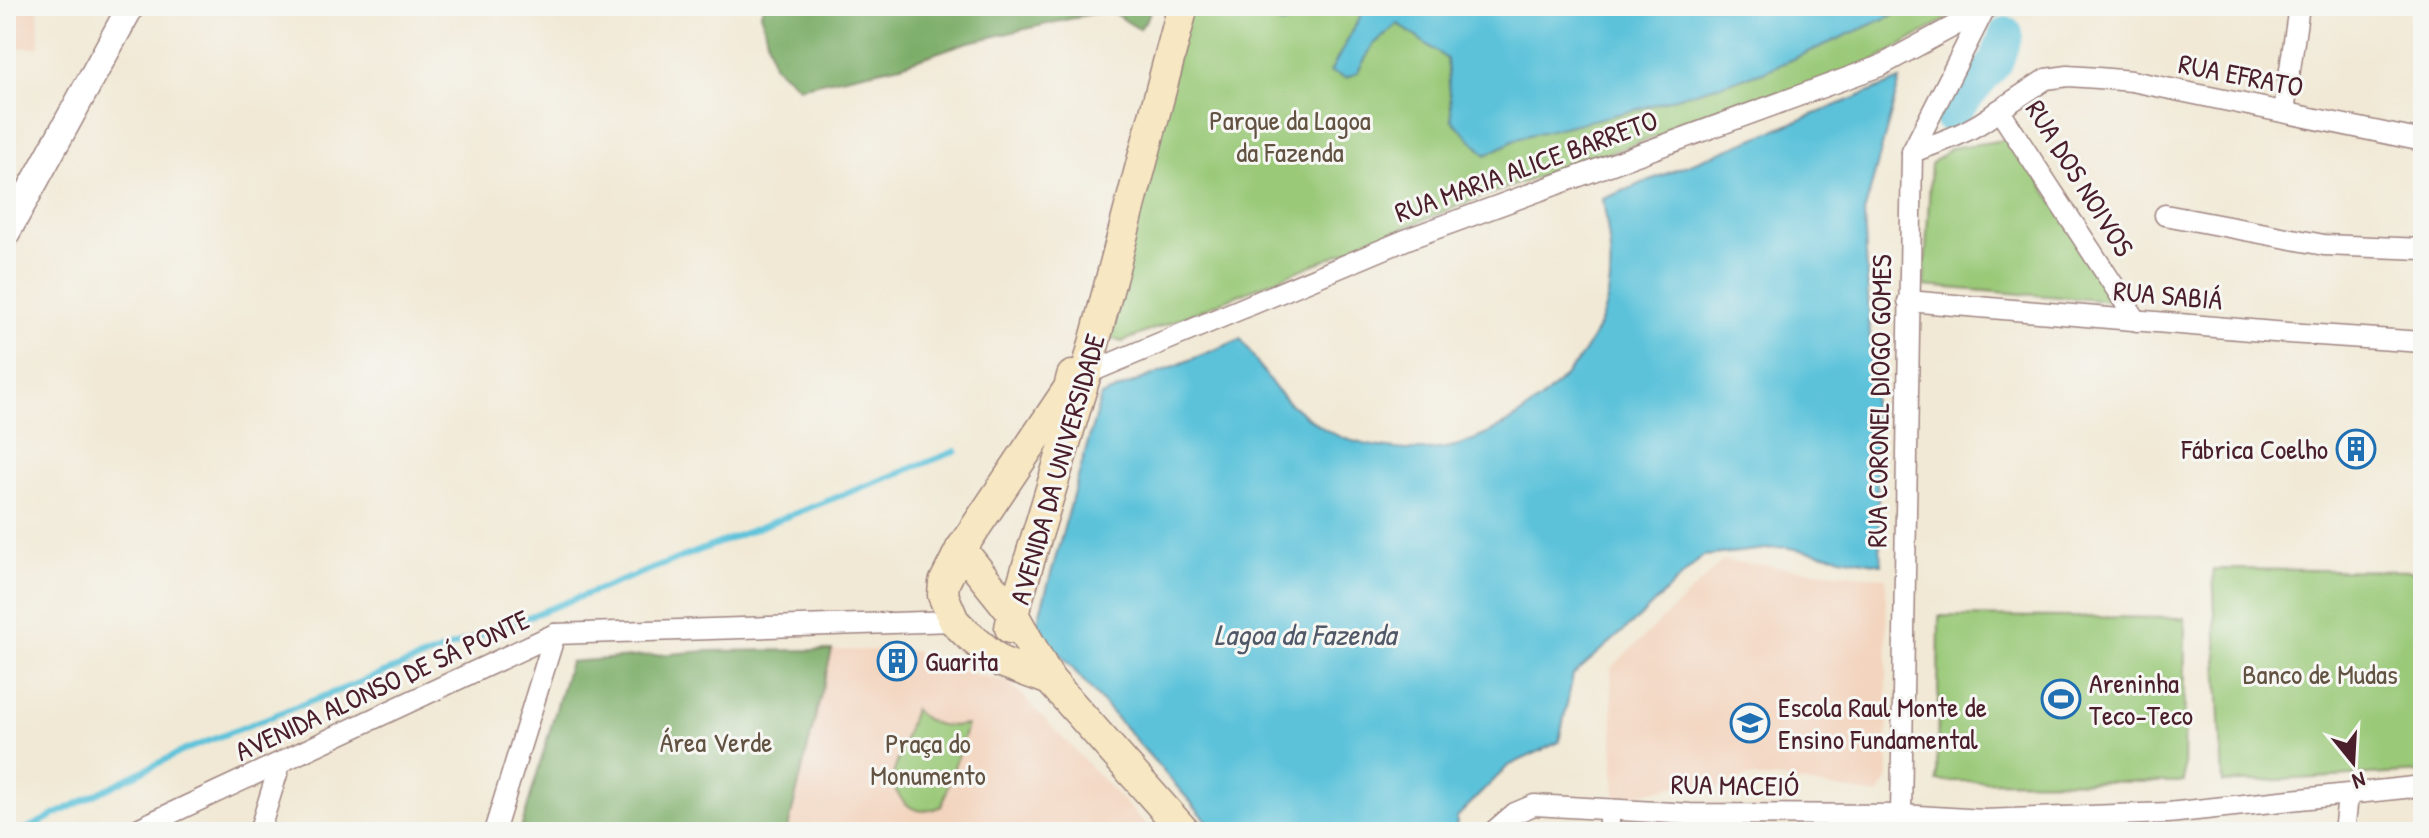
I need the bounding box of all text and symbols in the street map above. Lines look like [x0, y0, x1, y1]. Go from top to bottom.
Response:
street label: RUA EFRATO [2175, 44, 2307, 106]
street label: RUA DOS NOIVOS [2017, 93, 2143, 263]
park label: Parque da Lagoa da Fazenda [1209, 101, 1371, 171]
street label: RUA MARIA ALICE BARRETO [1389, 101, 1663, 231]
street label: RUA CORONEL DIOGO GOMES [1857, 254, 1901, 548]
street label: RUA SABIÁ [2112, 271, 2224, 319]
street label: AVENIDA DA UNIVERSIDADE [1000, 329, 1114, 609]
building icon: Fábrica Coelho [2335, 428, 2377, 470]
place label: Fábrica Coelho [2180, 430, 2328, 468]
street label: AVENIDA ALONSO DE SÁ PONTE [229, 600, 535, 770]
water label: Lagoa da Fazenda [1214, 614, 1399, 655]
building icon: Guarita [876, 640, 918, 682]
place label: Guarita [925, 642, 998, 680]
park label: Banco de Mudas [2242, 655, 2398, 693]
place label: Areninha Teco-Teco [2089, 664, 2193, 734]
sports icon: Areninha Teco-Teco [2040, 678, 2082, 720]
place label: Escola Raul Monte de Ensino Fundamental [1778, 688, 1987, 758]
school or university icon: Escola Raul Monte de Ensino Fundamental [1729, 702, 1771, 744]
north arrow [2313, 722, 2393, 802]
park label: Área Verde [660, 723, 772, 761]
park label: Praça do Monumento [870, 724, 986, 794]
street label: RUA MACEIÓ [1670, 765, 1800, 805]
text: N [2349, 765, 2369, 797]

